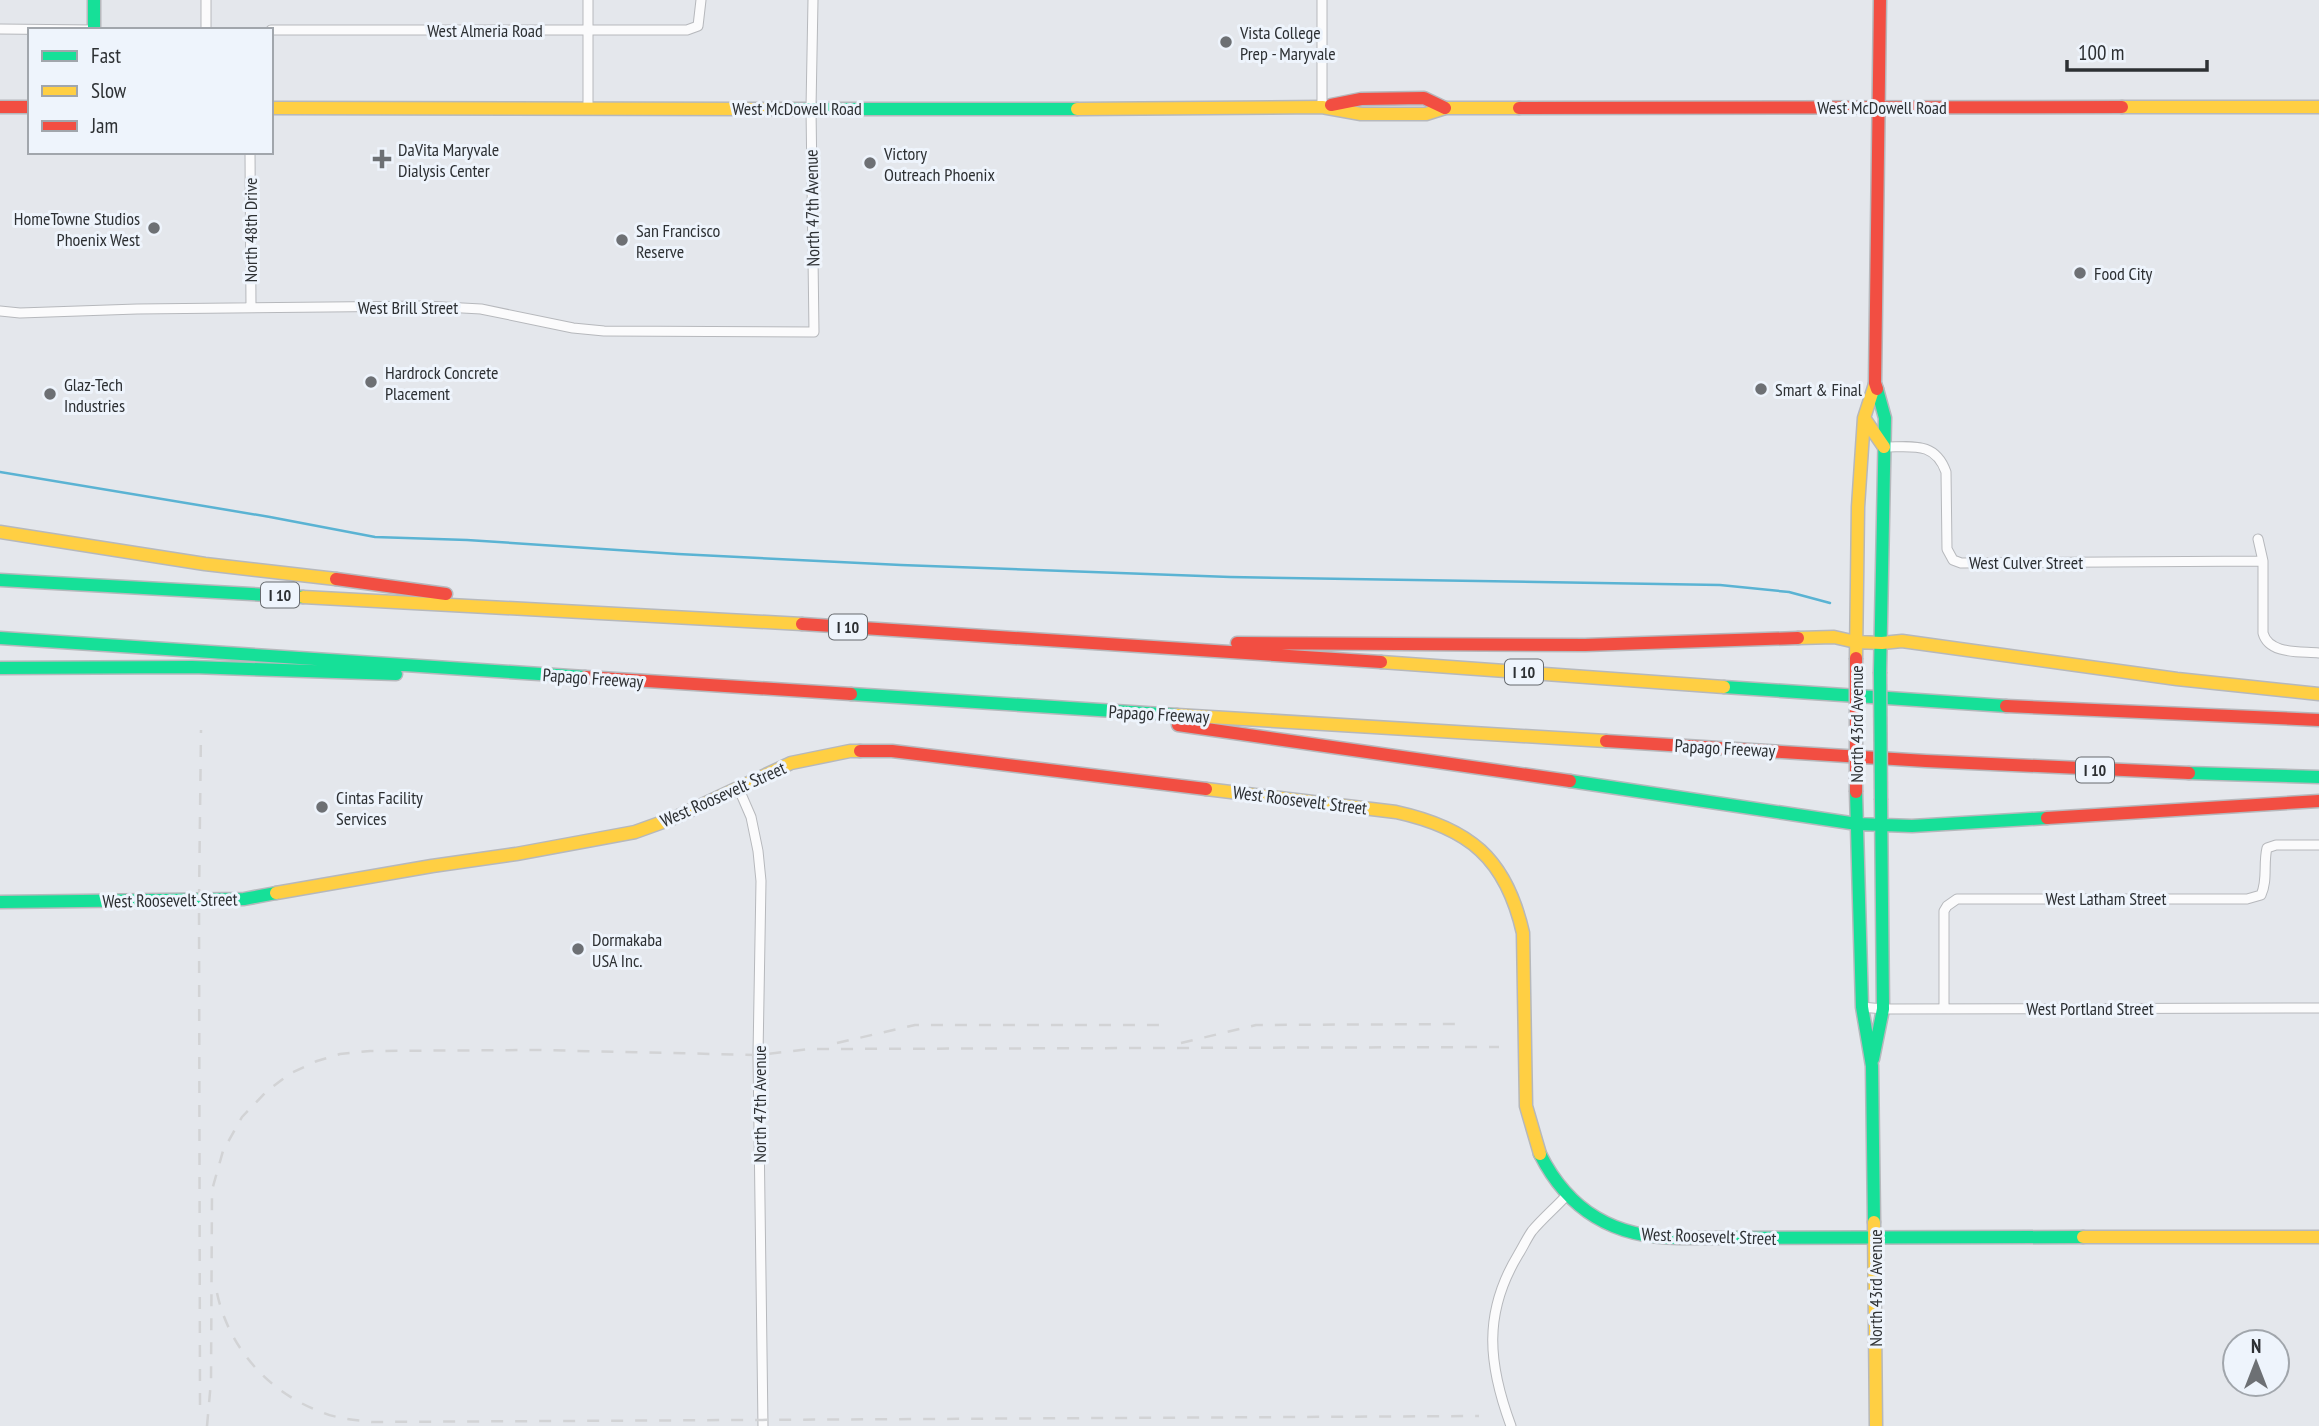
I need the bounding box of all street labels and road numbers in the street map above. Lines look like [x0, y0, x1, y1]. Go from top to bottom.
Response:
street label: West Almeria Road [427, 19, 543, 42]
street label: West McDowell Road [1817, 96, 1947, 119]
street label: West McDowell Road [732, 97, 862, 120]
street label: North 47th Avenue [799, 149, 825, 267]
street label: North 48th Drive [239, 177, 262, 283]
street label: West Brill Street [358, 296, 458, 319]
street label: West Culver Street [1969, 551, 2083, 574]
road number: I 10 [261, 582, 299, 608]
road number: I 10 [829, 614, 867, 640]
road number: I 10 [1505, 660, 1543, 684]
street label: Papago Freeway [542, 663, 644, 693]
street label: North 43rd Avenue [1845, 665, 1868, 783]
street label: Papago Freeway [1108, 700, 1210, 728]
street label: Papago Freeway [1674, 734, 1776, 762]
street label: West Roosevelt Street [657, 756, 789, 832]
road number: I 10 [2076, 758, 2114, 782]
street label: West Roosevelt Street [1232, 780, 1368, 820]
street label: West Roosevelt Street [102, 887, 238, 913]
street label: West Latham Street [2045, 887, 2167, 910]
street label: West Portland Street [2026, 997, 2154, 1020]
street label: North 47th Avenue [748, 1045, 771, 1163]
street label: West Roosevelt Street [1641, 1222, 1777, 1250]
street label: North 43rd Avenue [1864, 1229, 1887, 1347]

